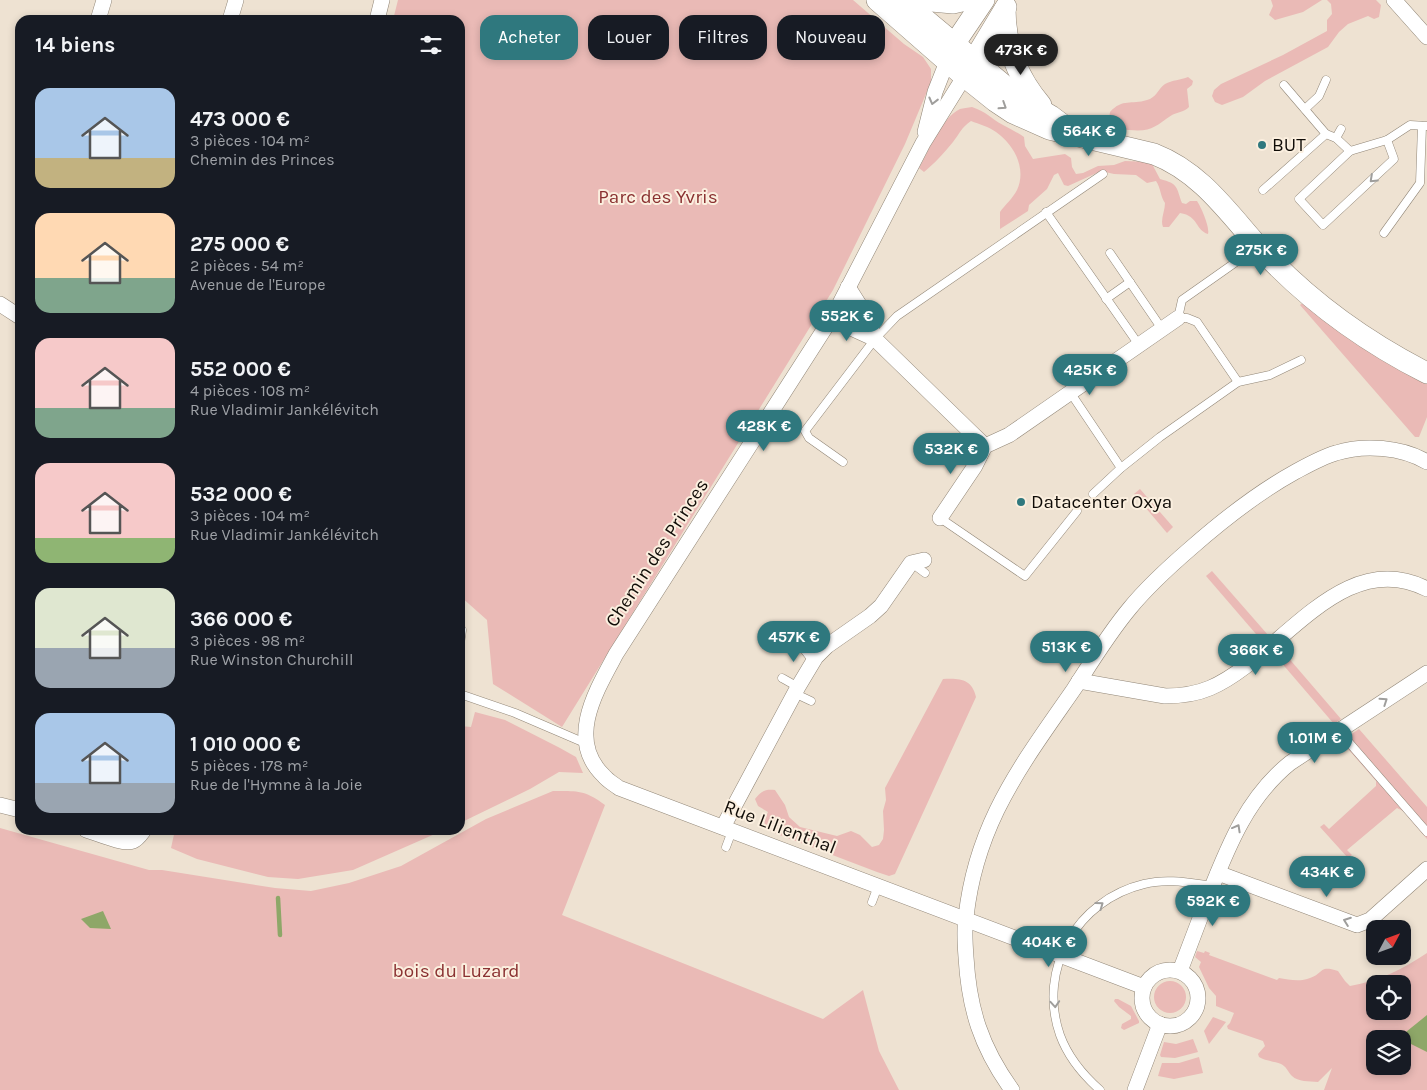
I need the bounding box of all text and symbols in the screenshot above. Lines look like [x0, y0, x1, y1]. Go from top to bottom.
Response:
chip: Acheter [480, 15, 578, 60]
chip: Louer [588, 15, 669, 60]
chip: Filtres [679, 15, 767, 60]
chip: Nouveau [777, 15, 885, 60]
icon: filters [417, 31, 445, 59]
text: 14 biens [35, 33, 115, 57]
pin: 473K € [980, 34, 1062, 76]
text: 473K € [995, 40, 1047, 59]
one-way arrow [928, 97, 939, 106]
one-way arrow [998, 100, 1007, 110]
text: 473 000 € [190, 107, 290, 131]
icon: home [75, 108, 135, 168]
pin: 564K € [1048, 114, 1130, 157]
text: 564K € [1062, 121, 1116, 140]
text: 3 pièces · 104 m² [190, 131, 310, 150]
place label: BUT [1272, 134, 1306, 156]
marker: BUT [1256, 139, 1268, 151]
text: Chemin des Princes [190, 150, 335, 169]
one-way arrow [1369, 173, 1378, 182]
park label: Parc des Yvris [598, 186, 718, 208]
text: 275 000 € [190, 232, 289, 256]
icon: home [75, 233, 135, 293]
pin: 275K € [1220, 234, 1302, 276]
text: 275K € [1235, 240, 1287, 259]
text: 2 pièces · 54 m² [190, 256, 304, 275]
text: Avenue de l'Europe [190, 275, 325, 294]
pin: 552K € [806, 300, 888, 342]
text: 552K € [821, 306, 873, 325]
pin: 425K € [1049, 354, 1131, 396]
text: 552 000 € [190, 357, 291, 381]
icon: home [75, 358, 135, 418]
text: 425K € [1063, 360, 1117, 379]
text: 4 pièces · 108 m² [190, 381, 310, 400]
text: Rue Vladimir Jankélévitch [190, 400, 379, 419]
pin: 428K € [723, 410, 805, 452]
text: 428K € [737, 416, 791, 435]
pin: 532K € [910, 432, 992, 475]
text: 532K € [924, 439, 978, 458]
street label: Chemin des Princes [601, 475, 713, 631]
text: 532 000 € [190, 482, 292, 506]
icon: home [75, 483, 135, 543]
place label: Datacenter Oxya [1031, 491, 1172, 513]
marker: Datacenter Oxya [1015, 496, 1027, 508]
text: 3 pièces · 104 m² [190, 506, 310, 525]
text: Rue Vladimir Jankélévitch [190, 525, 379, 544]
text: 366 000 € [190, 607, 292, 631]
icon: home [75, 608, 135, 668]
pin: 457K € [753, 620, 835, 663]
text: 457K € [768, 627, 820, 646]
pin: 513K € [1025, 630, 1107, 673]
text: 3 pièces · 98 m² [190, 631, 305, 650]
pin: 366K € [1215, 634, 1297, 676]
text: 513K € [1041, 637, 1091, 656]
text: 366K € [1229, 640, 1283, 659]
text: Rue Winston Churchill [190, 650, 353, 669]
one-way arrow [1379, 698, 1388, 707]
pin: 1.01M € [1269, 722, 1361, 764]
text: 1.01M € [1288, 728, 1342, 747]
text: 1 010 000 € [190, 732, 301, 756]
icon: home [75, 733, 135, 793]
text: 5 pièces · 178 m² [190, 756, 308, 775]
text: Rue de l'Hymne à la Joie [190, 775, 362, 794]
street label: Rue Lilienthal [721, 795, 839, 859]
one-way arrow [1231, 825, 1241, 834]
pin: 434K € [1286, 856, 1368, 898]
text: 434K € [1300, 862, 1354, 881]
pin: 592K € [1172, 884, 1254, 927]
text: 592K € [1186, 891, 1240, 910]
one-way arrow [1094, 902, 1104, 911]
one-way arrow [1343, 917, 1351, 927]
north arrow [1366, 920, 1411, 965]
map controls [1366, 920, 1411, 1075]
pin: 404K € [1008, 926, 1090, 968]
text: 404K € [1022, 932, 1076, 951]
park label: bois du Luzard [392, 960, 520, 982]
button: locate [1366, 975, 1411, 1020]
one-way arrow [1049, 1000, 1060, 1008]
button: layers [1366, 1030, 1411, 1075]

